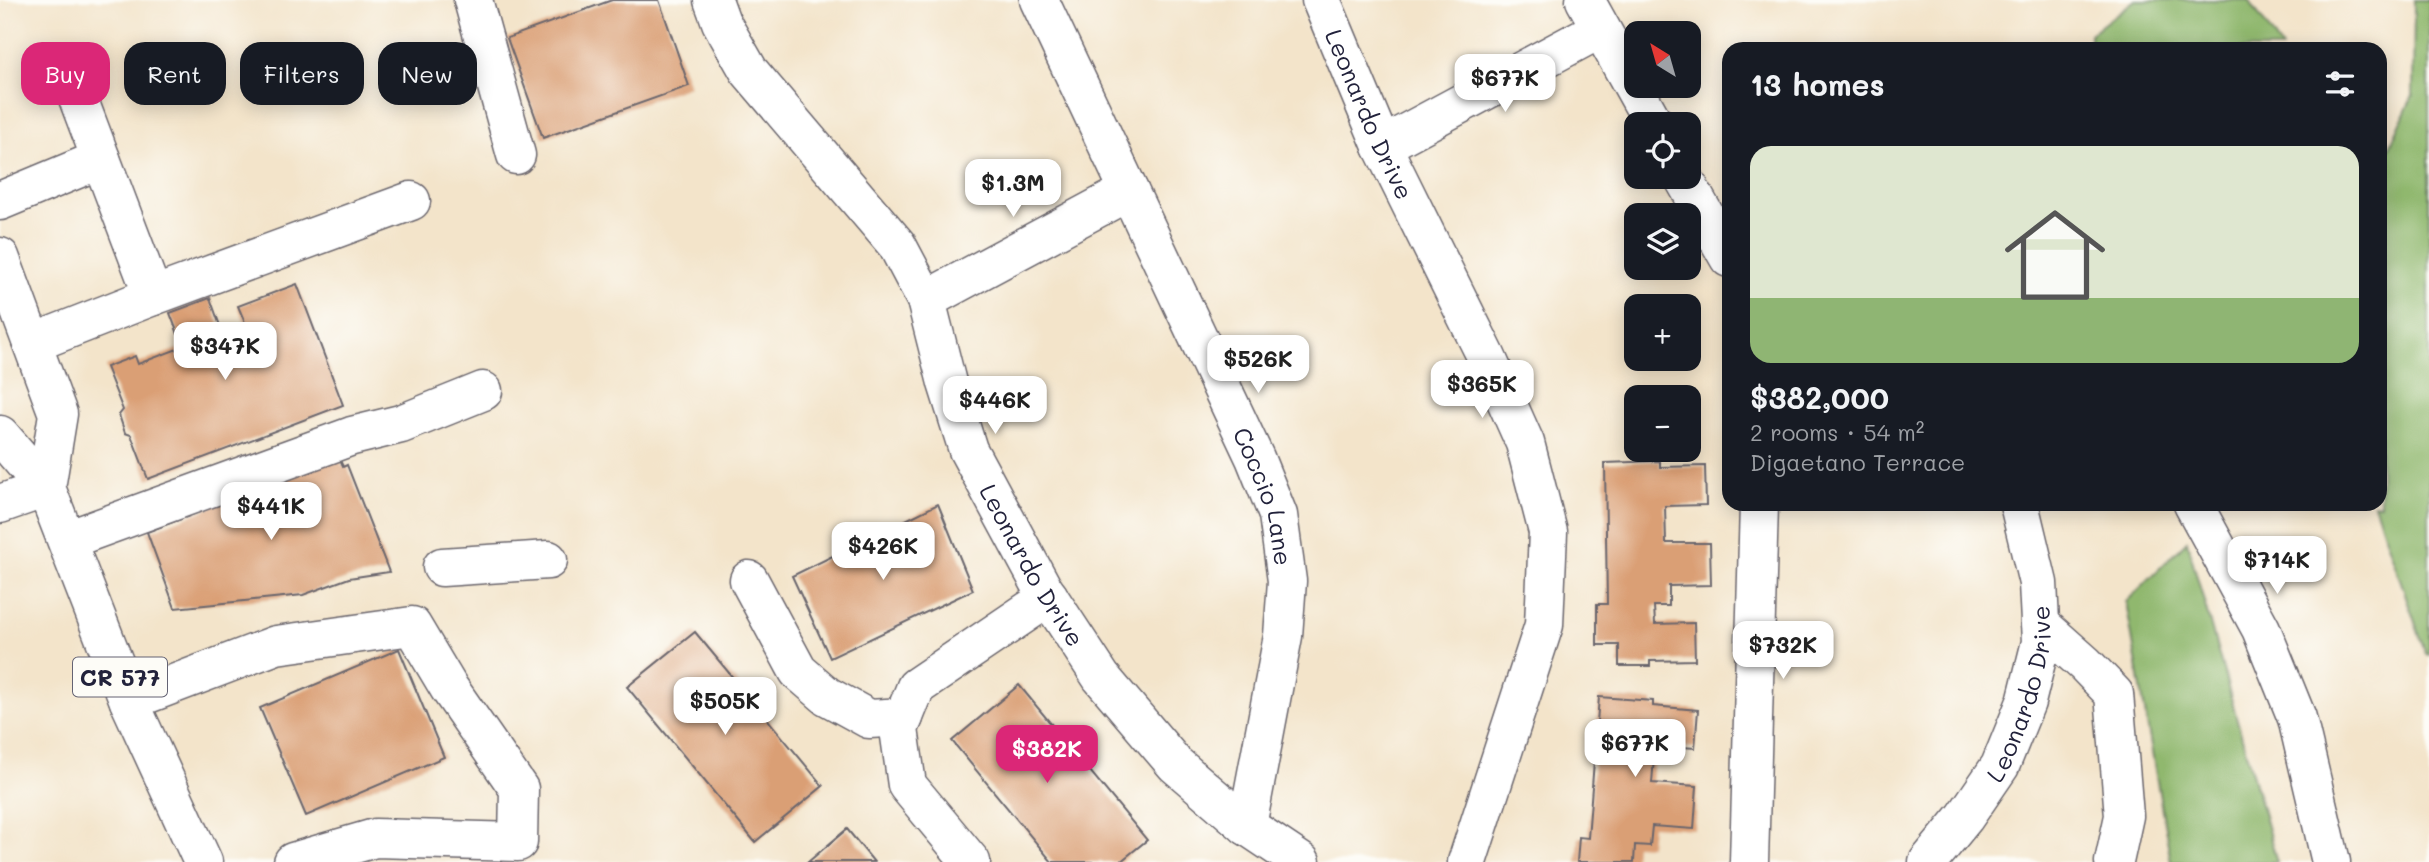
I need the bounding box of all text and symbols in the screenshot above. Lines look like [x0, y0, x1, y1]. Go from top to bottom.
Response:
north arrow [1624, 21, 1701, 98]
map controls [1624, 21, 1701, 462]
street label: Leonardo Drive [1319, 24, 1421, 204]
chip: Buy [21, 42, 110, 105]
chip: Rent [124, 42, 226, 105]
chip: Filters [240, 42, 364, 105]
chip: New [378, 42, 477, 105]
pin: $677K [1456, 54, 1554, 114]
text: $677K [1471, 62, 1539, 92]
text: 13 homes [1750, 64, 1885, 104]
icon: filters [2321, 65, 2359, 103]
button: locate [1624, 112, 1701, 189]
pin: $1.3M [964, 160, 1062, 219]
text: $1.3M [981, 167, 1045, 197]
icon: home [1992, 192, 2118, 318]
button: layers [1624, 203, 1701, 280]
button: + [1624, 294, 1701, 371]
pin: $347K [176, 322, 274, 382]
text: $347K [190, 330, 260, 360]
pin: $526K [1209, 336, 1307, 395]
text: $526K [1223, 343, 1293, 373]
pin: $365K [1433, 360, 1531, 420]
text: $365K [1447, 368, 1517, 398]
pin: $446K [946, 376, 1044, 436]
text: $382,000 [1750, 377, 1889, 417]
text: $446K [959, 384, 1031, 414]
button: − [1624, 385, 1701, 462]
text: 2 rooms · 54 m² [1750, 417, 1925, 447]
street label: Coccio Lane [1227, 422, 1300, 567]
text: Digaetano Terrace [1750, 447, 1965, 477]
street label: Leonardo Drive [974, 478, 1092, 652]
pin: $441K [222, 482, 320, 542]
text: $441K [237, 490, 305, 520]
pin: $426K [834, 522, 932, 582]
text: $426K [848, 530, 918, 560]
pin: $714K [2228, 536, 2326, 596]
text: $714K [2244, 544, 2310, 574]
street label: Leonardo Drive [1978, 605, 2056, 788]
pin: $732K [1734, 622, 1832, 681]
text: $732K [1749, 629, 1817, 659]
road number: CR 577 [73, 657, 167, 696]
pin: $505K [676, 678, 774, 737]
text: $505K [689, 685, 761, 715]
pin: $677K [1586, 720, 1684, 779]
pin: $382K [998, 726, 1096, 785]
text: $677K [1601, 727, 1669, 757]
text: $382K [1012, 733, 1082, 763]

